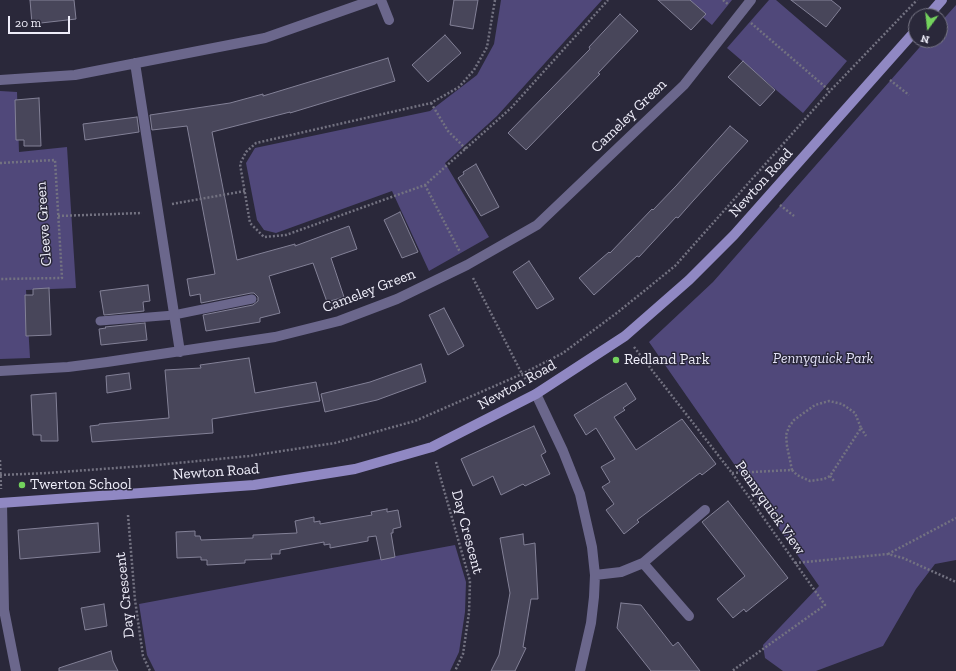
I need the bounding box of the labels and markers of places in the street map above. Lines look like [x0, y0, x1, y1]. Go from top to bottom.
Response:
place label: Redland Park [624, 351, 710, 369]
marker: Redland Park [611, 355, 621, 365]
place label: Twerton School [30, 476, 132, 494]
marker: Twerton School [17, 480, 27, 490]

